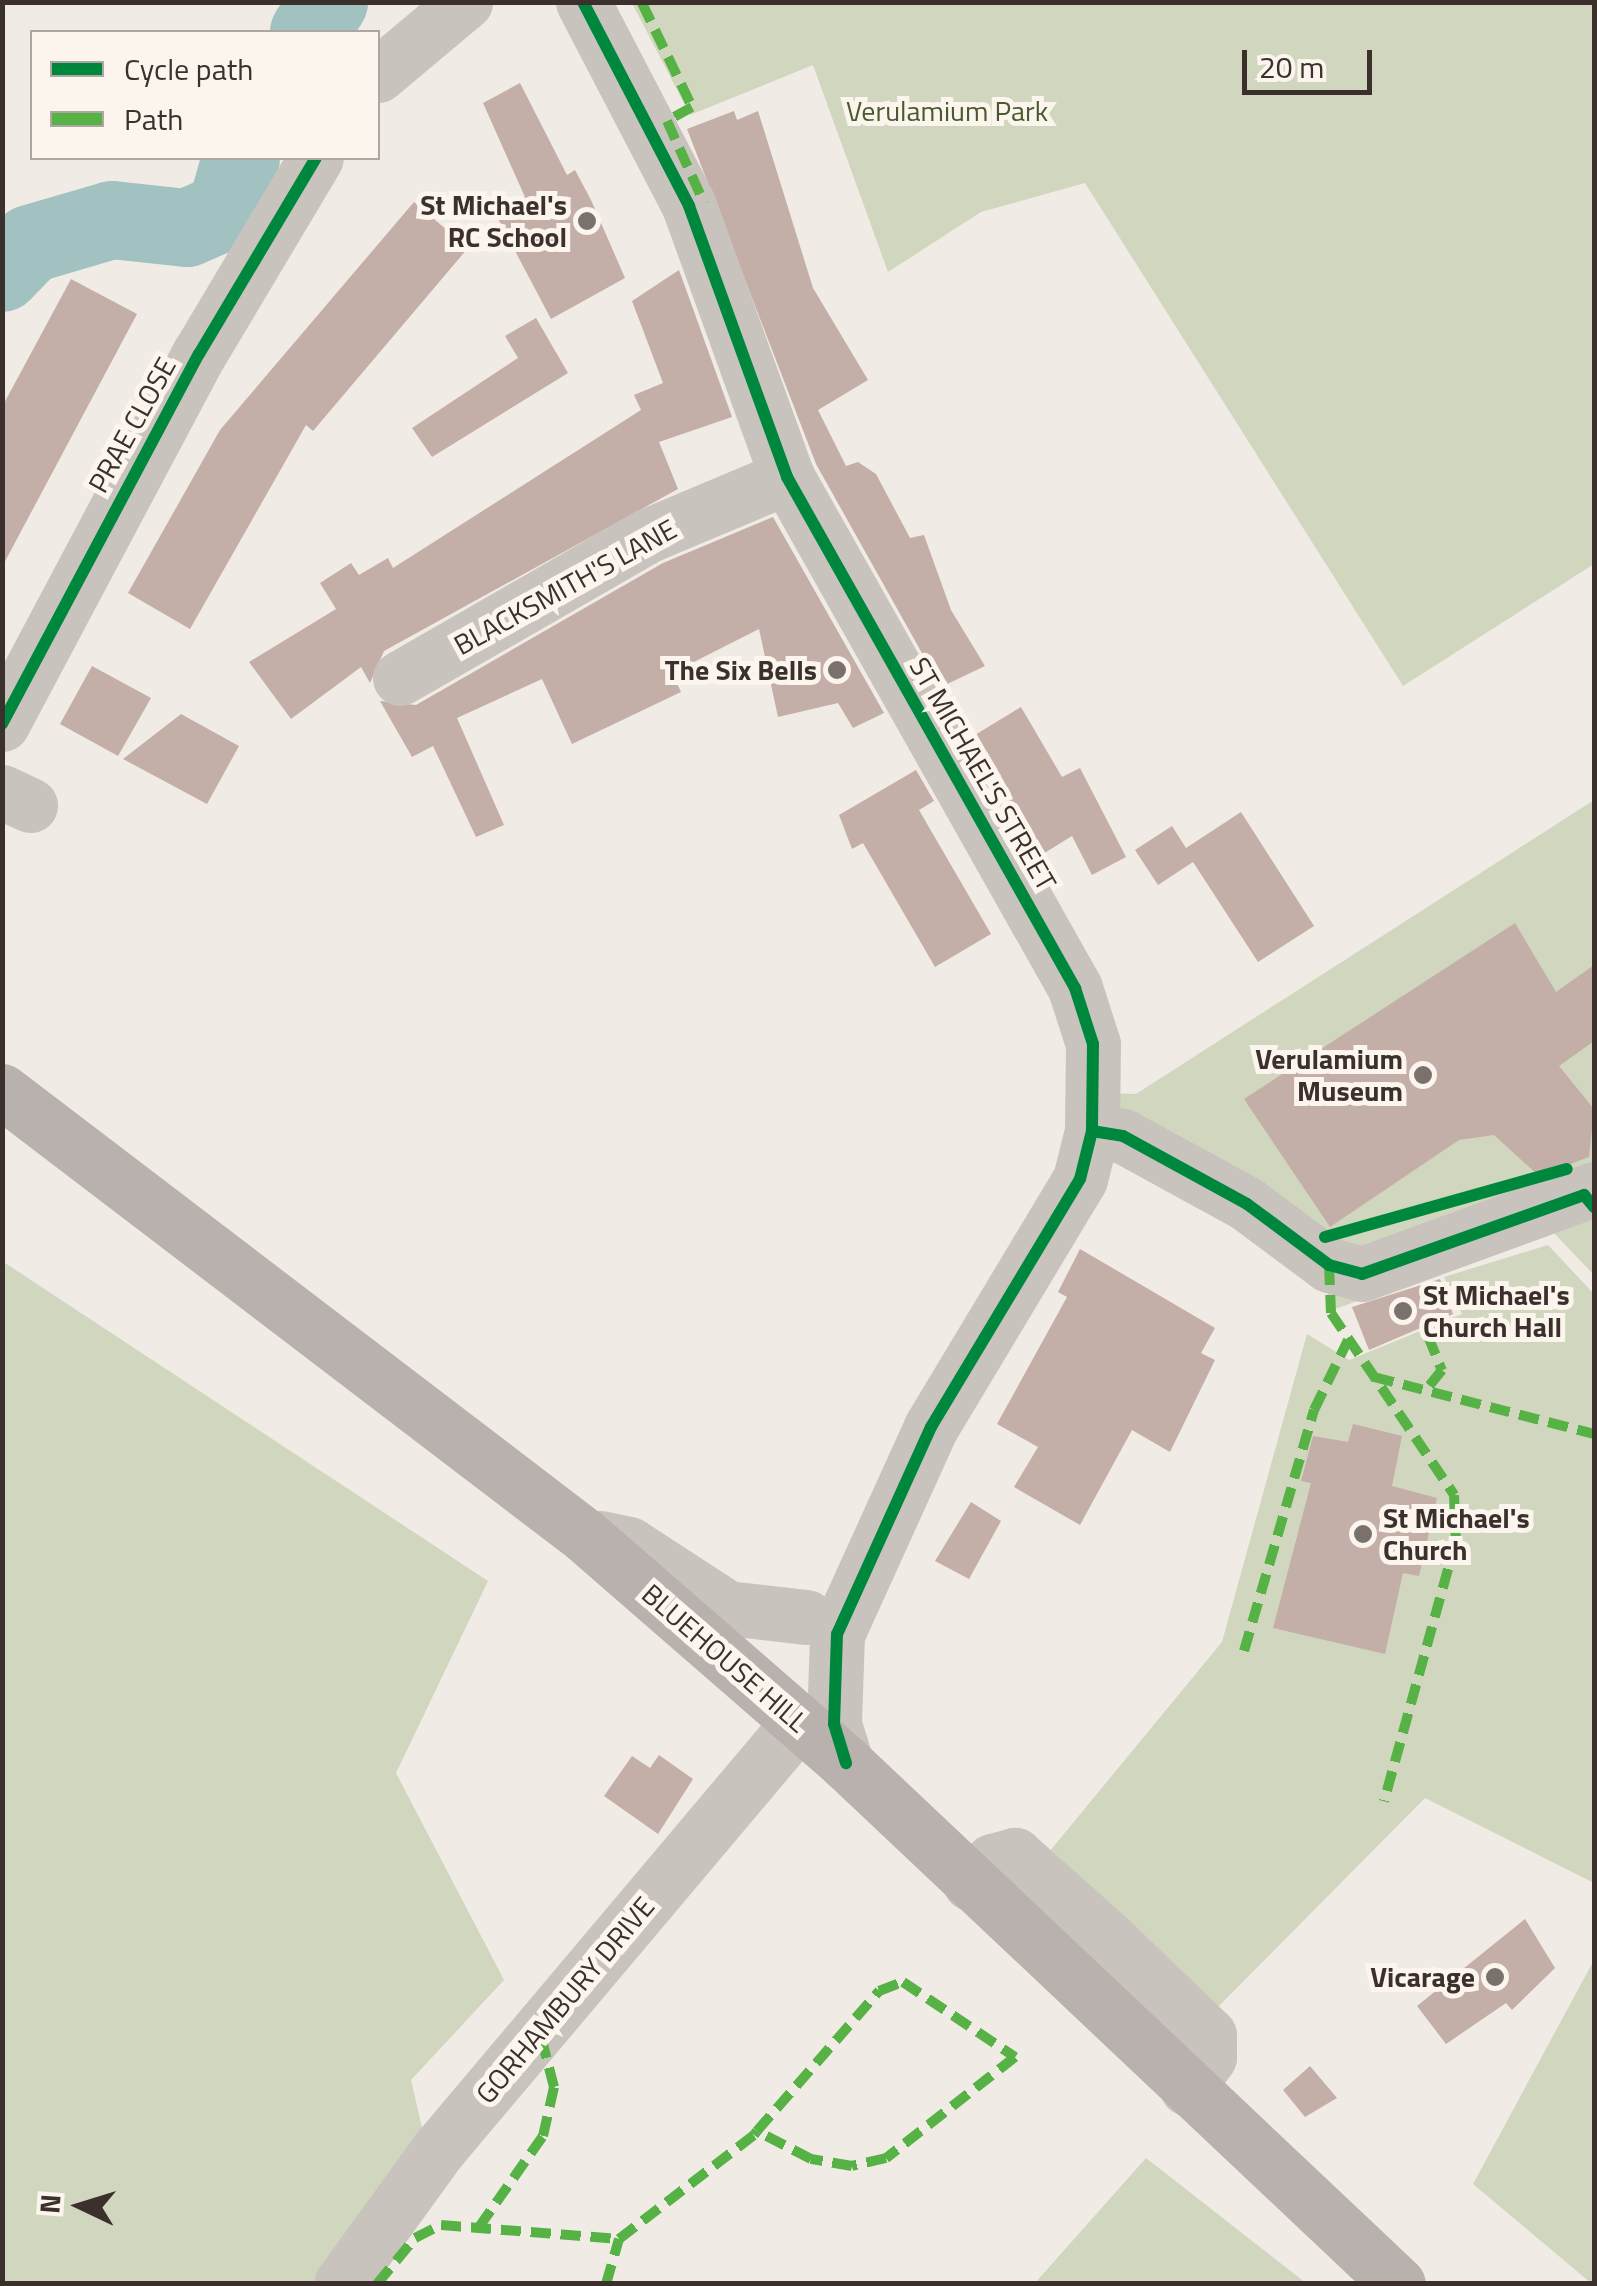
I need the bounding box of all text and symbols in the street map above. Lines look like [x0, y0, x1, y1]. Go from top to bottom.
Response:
legend [30, 30, 380, 160]
scale bar [1247, 30, 1377, 92]
text: 20 m [1259, 44, 1324, 90]
text: Cycle path [124, 46, 253, 92]
park label: Verulamium Park [846, 94, 1048, 128]
text: Path [124, 96, 183, 142]
place label: St Michael's RC School [420, 188, 567, 254]
marker: St Michael's RC School [576, 210, 598, 232]
street label: PRAE CLOSE [81, 352, 183, 498]
street label: BLACKSMITH'S LANE [448, 512, 682, 662]
street label: ST MICHAEL'S STREET [903, 651, 1063, 897]
place label: The Six Bells [665, 653, 817, 687]
marker: The Six Bells [826, 659, 848, 681]
place label: Verulamium Museum [1255, 1042, 1403, 1108]
marker: Verulamium Museum [1412, 1064, 1434, 1086]
place label: St Michael's Church Hall [1423, 1278, 1570, 1344]
marker: St Michael's Church Hall [1392, 1300, 1414, 1322]
place label: St Michael's Church [1383, 1501, 1530, 1567]
marker: St Michael's Church [1352, 1523, 1374, 1545]
street label: BLUEHOUSE HILL [635, 1577, 815, 1739]
street label: GORHAMBURY DRIVE [469, 1890, 661, 2110]
place label: Vicarage [1370, 1960, 1475, 1994]
marker: Vicarage [1484, 1966, 1506, 1988]
north arrow [30, 2156, 130, 2256]
text: N [27, 2193, 72, 2215]

